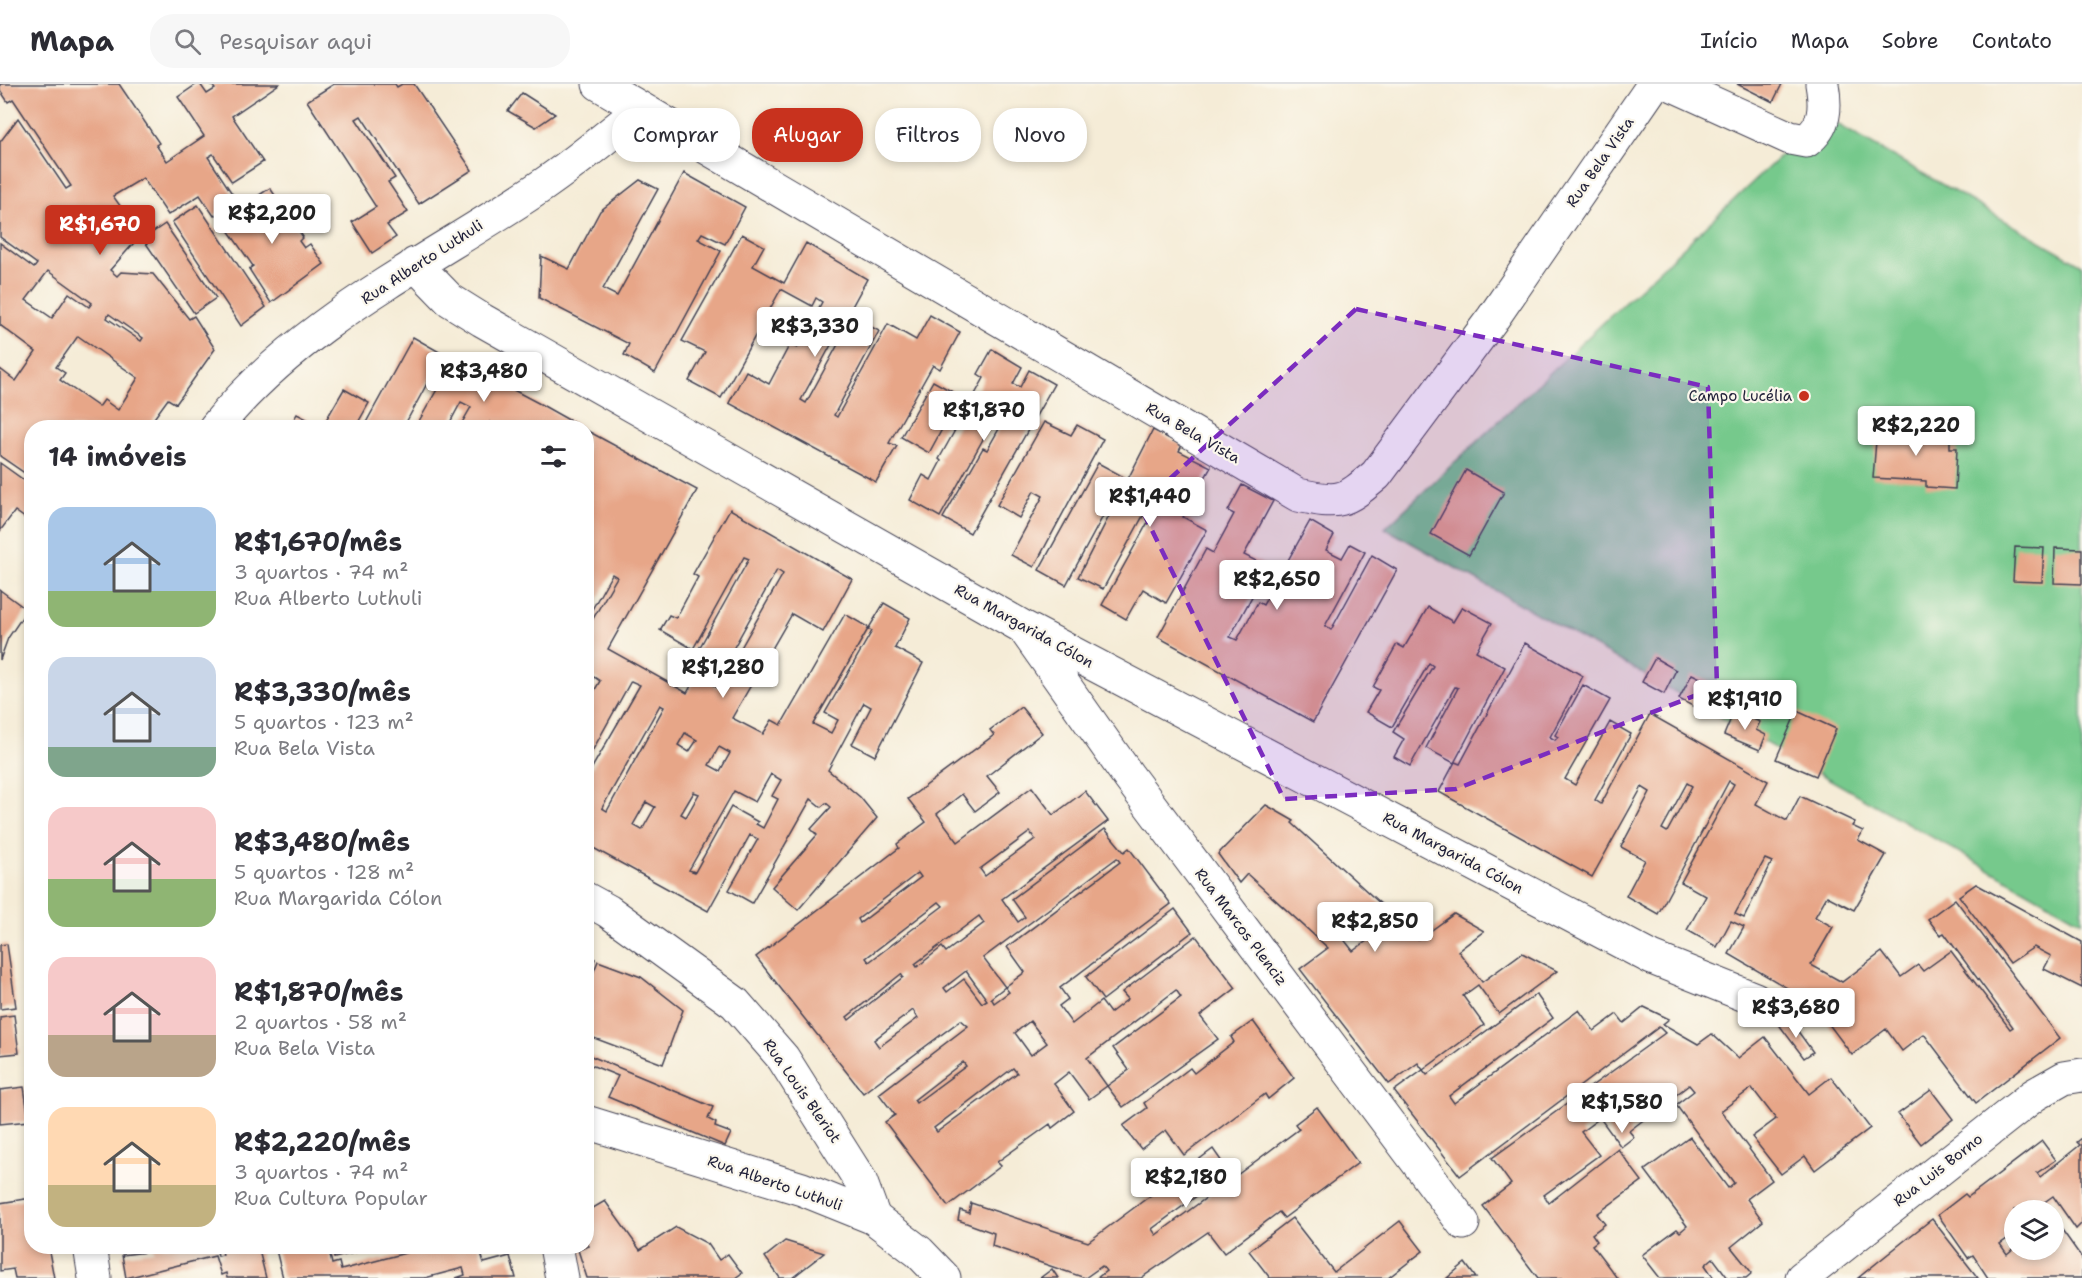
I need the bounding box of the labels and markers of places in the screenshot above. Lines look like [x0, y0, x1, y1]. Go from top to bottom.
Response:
pin: R$2,200 [217, 194, 327, 245]
pin: R$1,670 [45, 205, 155, 256]
pin: R$3,330 [760, 307, 870, 358]
pin: R$3,480 [429, 352, 539, 403]
place label: Campo Lucélia [1688, 386, 1793, 406]
marker: Campo Lucélia [1797, 389, 1811, 403]
pin: R$1,870 [929, 391, 1039, 442]
pin: R$2,220 [1861, 406, 1971, 457]
pin: R$1,440 [1095, 477, 1205, 528]
pin: R$2,650 [1222, 560, 1332, 611]
pin: R$1,280 [668, 648, 778, 699]
pin: R$1,910 [1690, 680, 1800, 731]
pin: R$2,850 [1320, 902, 1430, 953]
pin: R$3,680 [1741, 988, 1851, 1039]
pin: R$1,580 [1567, 1083, 1677, 1134]
pin: R$2,180 [1131, 1158, 1241, 1209]

